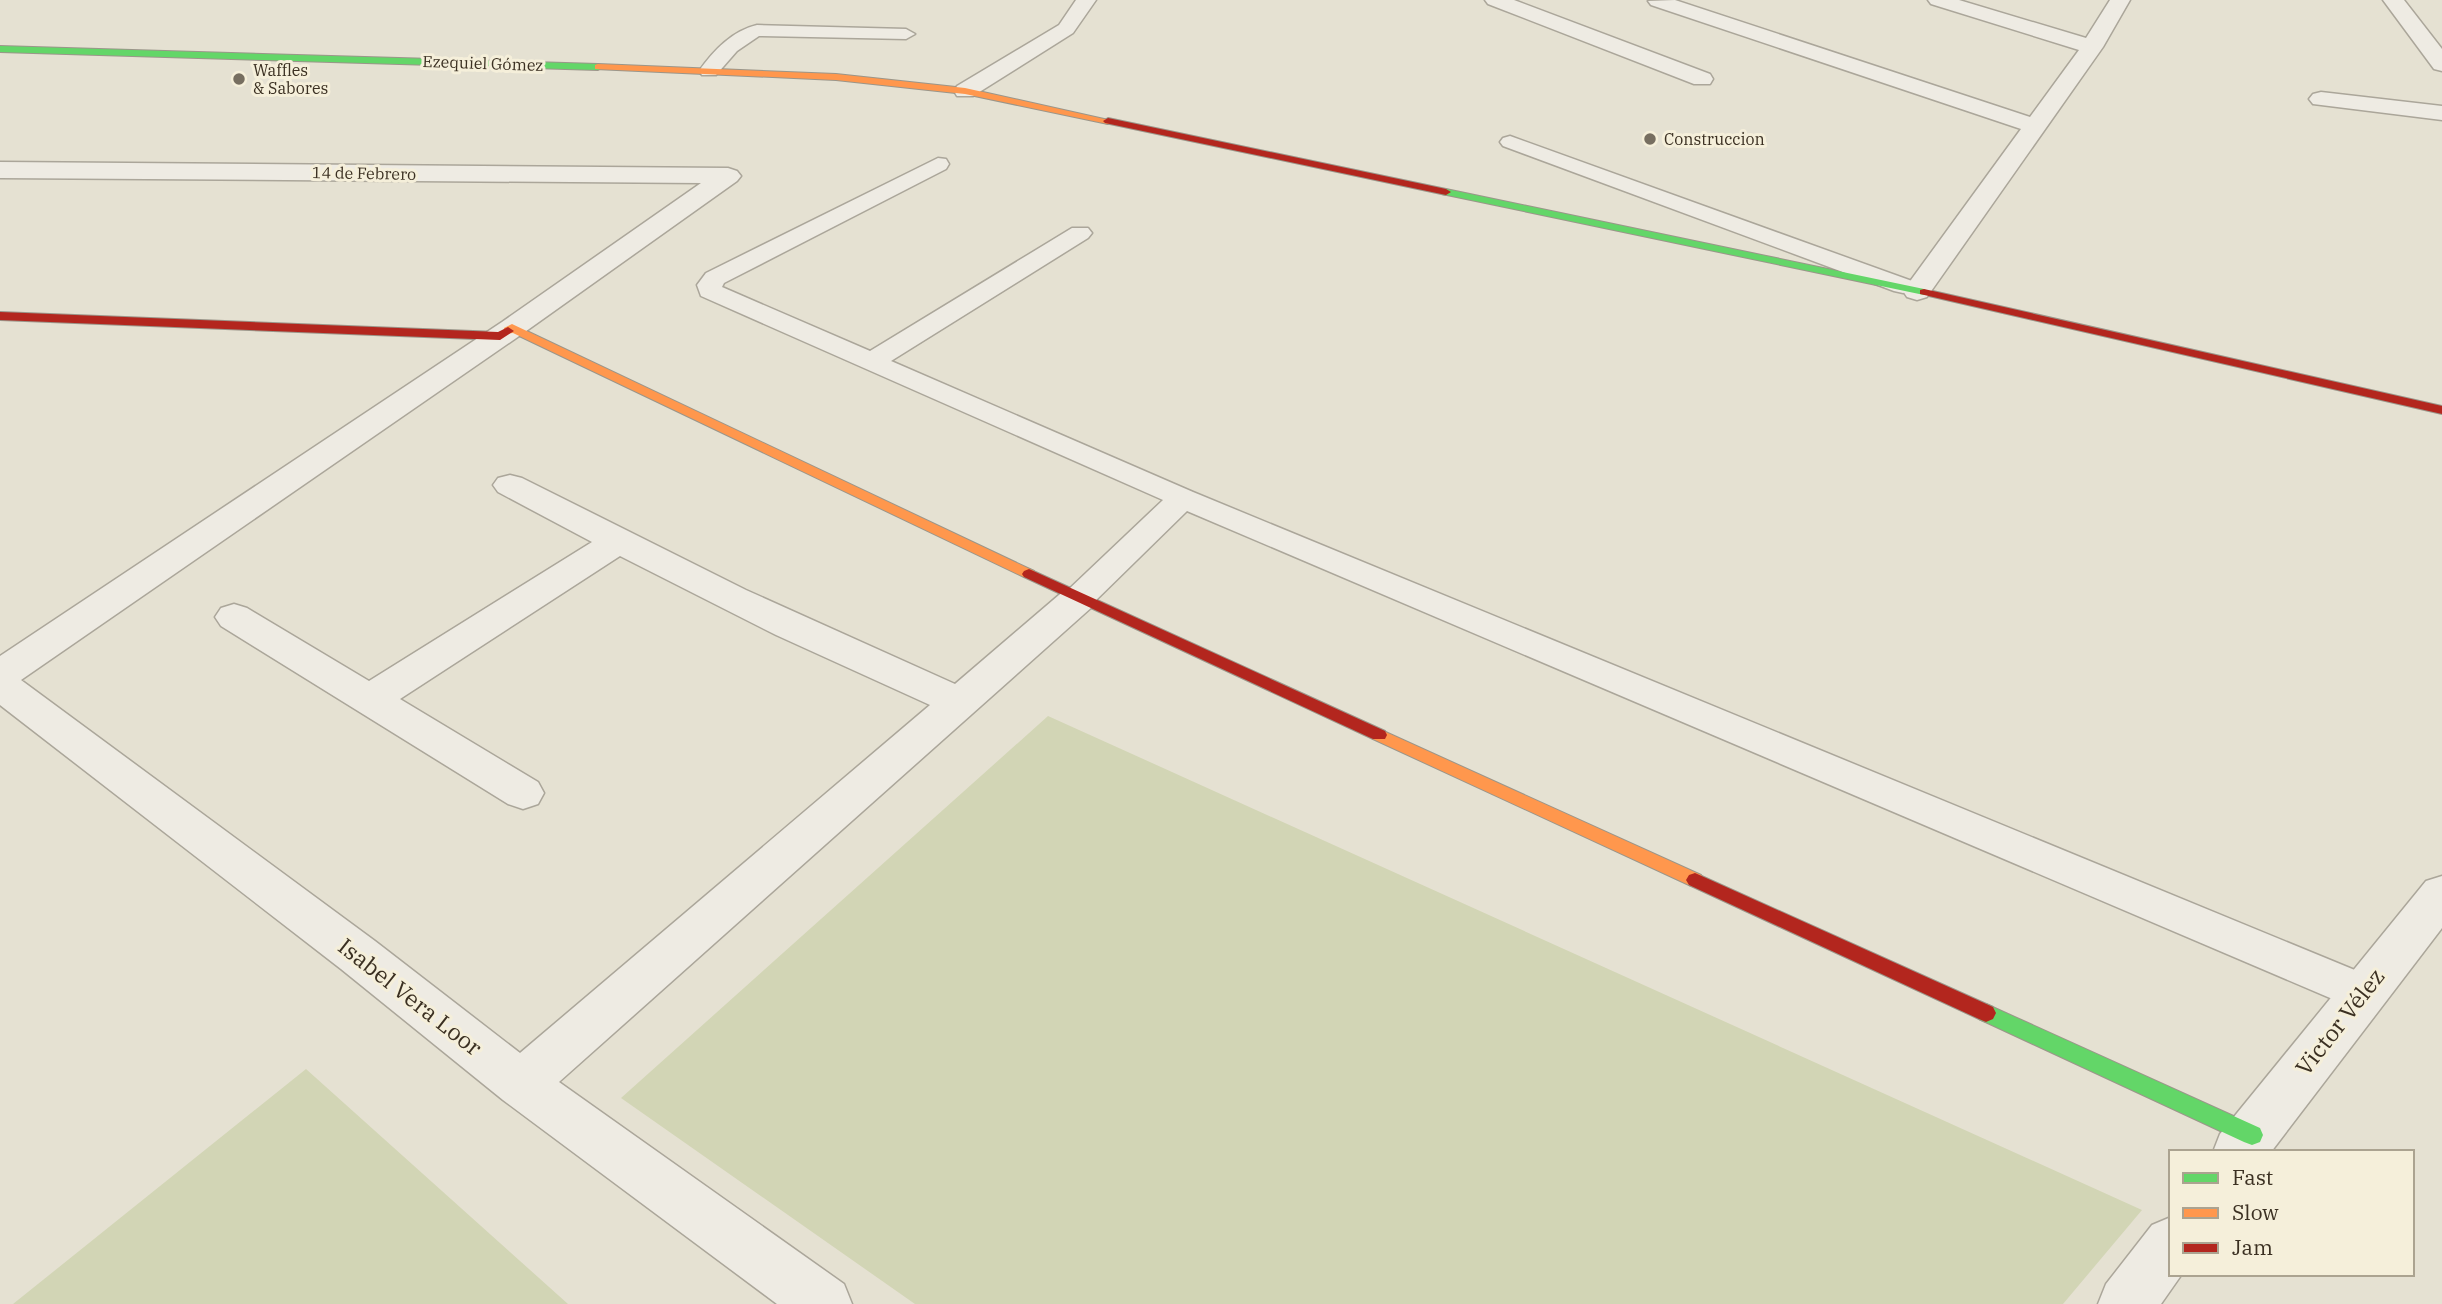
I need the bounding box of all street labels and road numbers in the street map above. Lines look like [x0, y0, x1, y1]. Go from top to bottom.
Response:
street label: Ezequiel Gómez [422, 51, 544, 75]
street label: 14 de Febrero [312, 162, 416, 184]
street label: Isabel Vera Loor [333, 931, 489, 1062]
street label: Victor Vélez [2288, 962, 2390, 1081]

